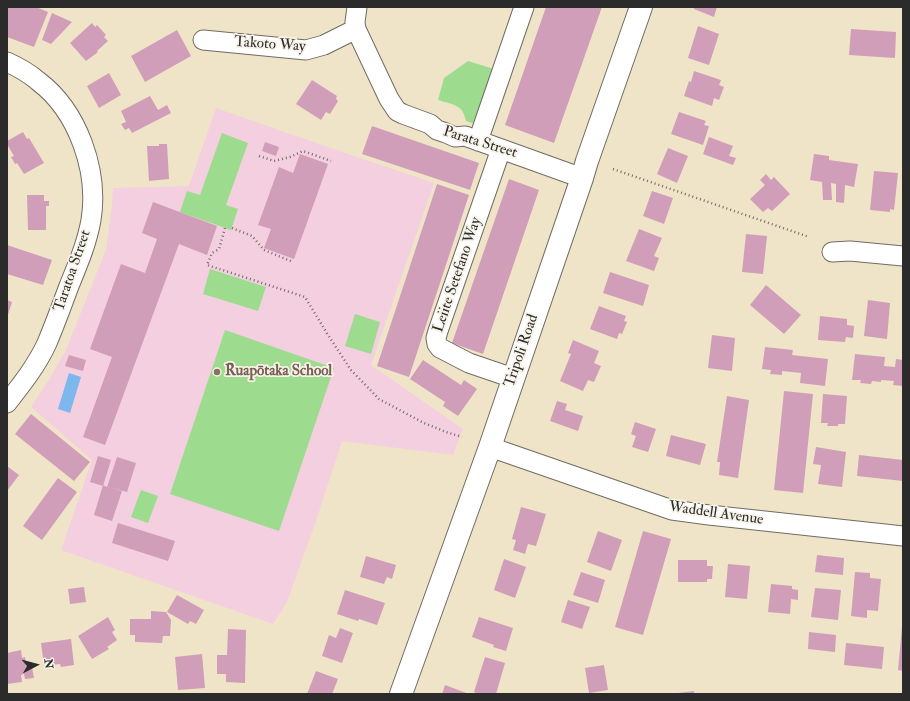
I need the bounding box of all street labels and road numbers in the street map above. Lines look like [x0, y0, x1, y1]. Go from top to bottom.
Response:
street label: Takoto Way [234, 34, 306, 56]
street label: Parata Street [441, 123, 519, 163]
street label: Leiite Setefano Way [430, 215, 486, 335]
street label: Taratoa Street [51, 228, 95, 314]
street label: Tripoli Road [501, 312, 543, 390]
street label: Waddell Avenue [668, 498, 764, 530]

